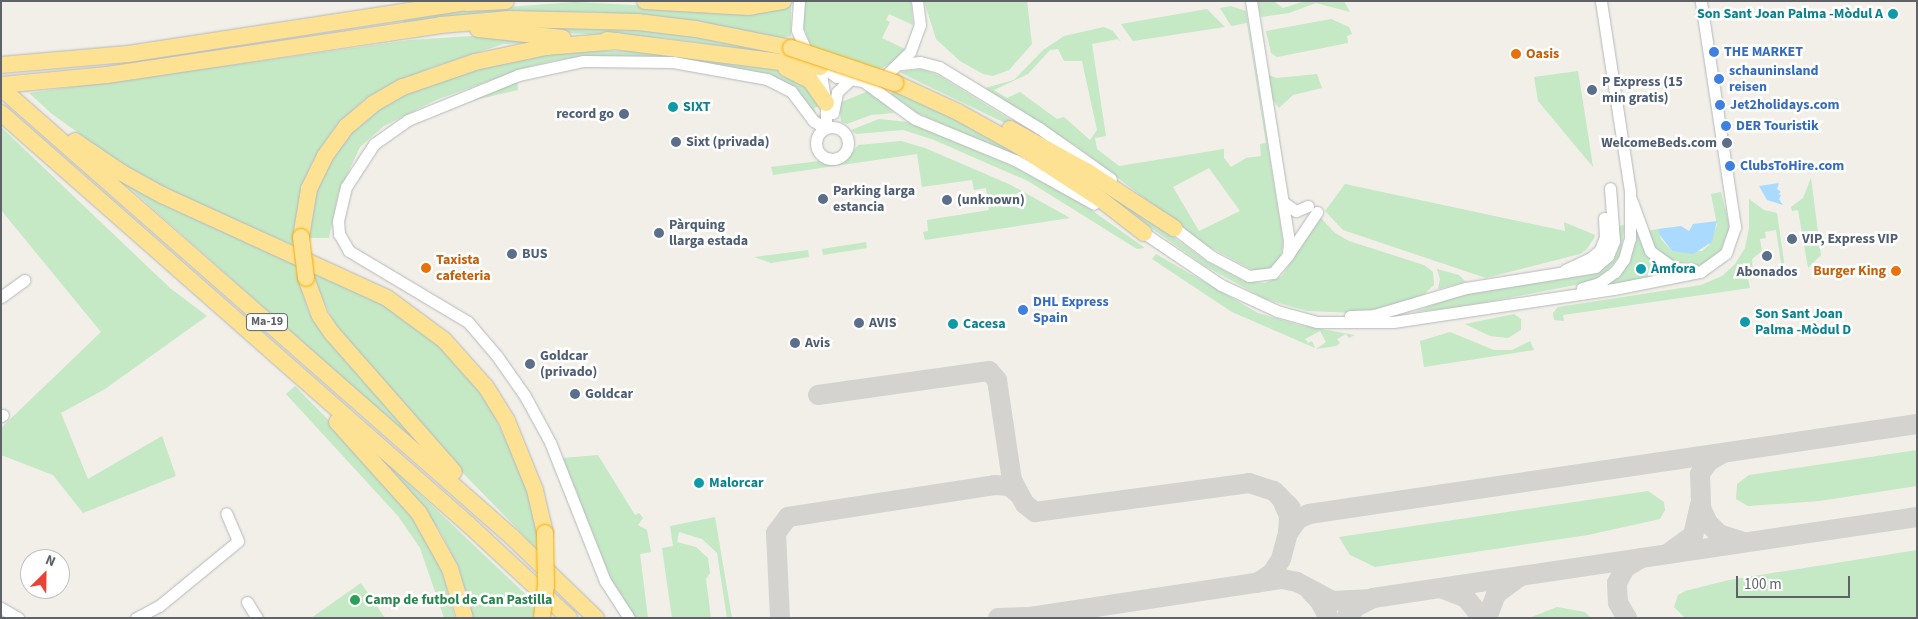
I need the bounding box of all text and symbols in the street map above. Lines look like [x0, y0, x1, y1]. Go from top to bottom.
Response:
place label: Son Sant Joan Palma -Mòdul A [1697, 6, 1883, 22]
marker: Son Sant Joan Palma -Mòdul A [1887, 8, 1899, 20]
place label: THE MARKET [1724, 44, 1803, 60]
place label: Oasis [1526, 46, 1559, 62]
marker: THE MARKET [1708, 46, 1720, 58]
marker: Oasis [1510, 48, 1522, 60]
place label: schauninsland reisen [1729, 63, 1819, 95]
marker: schauninsland reisen [1713, 73, 1725, 85]
place label: P Express (15 min gratis) [1602, 74, 1683, 106]
marker: P Express (15 min gratis) [1586, 84, 1598, 96]
place label: Jet2holidays.com [1730, 97, 1840, 113]
place label: SIXT [683, 99, 710, 115]
marker: Jet2holidays.com [1714, 99, 1726, 111]
marker: SIXT [667, 101, 679, 113]
place label: record go [556, 106, 614, 122]
marker: record go [618, 108, 630, 120]
place label: DER Touristik [1736, 118, 1819, 134]
marker: DER Touristik [1720, 120, 1732, 132]
place label: Sixt (privada) [686, 134, 770, 150]
place label: WelcomeBeds.com [1601, 135, 1717, 151]
marker: Sixt (privada) [670, 136, 682, 148]
marker: WelcomeBeds.com [1721, 137, 1733, 149]
place label: ClubsToHire.com [1740, 158, 1844, 174]
marker: ClubsToHire.com [1724, 160, 1736, 172]
place label: Parking larga estancia [833, 183, 915, 216]
place label: (unknown) [957, 192, 1025, 208]
marker: Parking larga estancia [817, 193, 829, 205]
marker: (unknown) [941, 194, 953, 206]
place label: Pàrquing llarga estada [669, 217, 748, 250]
marker: Pàrquing llarga estada [653, 227, 665, 239]
place label: VIP, Express VIP [1802, 231, 1898, 247]
marker: VIP, Express VIP [1786, 233, 1798, 245]
place label: BUS [522, 246, 547, 262]
marker: BUS [506, 248, 518, 260]
marker: Abonados [1761, 250, 1773, 262]
place label: Taxista cafeteria [436, 252, 491, 284]
place label: Àmfora [1651, 261, 1696, 277]
marker: Taxista cafeteria [420, 262, 432, 274]
marker: Àmfora [1635, 263, 1647, 275]
place label: Burger King [1813, 263, 1886, 279]
place label: Abonados [1736, 264, 1798, 280]
marker: Burger King [1890, 265, 1902, 277]
place label: DHL Express Spain [1033, 294, 1109, 326]
marker: DHL Express Spain [1017, 304, 1029, 316]
place label: Son Sant Joan Palma -Mòdul D [1755, 306, 1851, 338]
road number: Ma-19 [246, 313, 288, 332]
place label: AVIS [869, 315, 897, 331]
place label: Cacesa [963, 316, 1006, 332]
marker: Son Sant Joan Palma -Mòdul D [1739, 316, 1751, 328]
marker: AVIS [853, 317, 865, 329]
marker: Cacesa [947, 318, 959, 330]
place label: Avis [805, 335, 830, 351]
marker: Avis [789, 337, 801, 349]
place label: Goldcar (privado) [540, 348, 597, 381]
marker: Goldcar (privado) [524, 358, 536, 370]
place label: Goldcar [585, 386, 633, 402]
marker: Goldcar [569, 388, 581, 400]
place label: Malorcar [709, 475, 764, 491]
marker: Malorcar [693, 477, 705, 489]
north arrow [20, 549, 70, 599]
text: N [42, 550, 59, 572]
scale bar [1738, 566, 1852, 598]
text: 100 m [1744, 574, 1782, 595]
place label: Camp de futbol de Can Pastilla [365, 592, 552, 608]
marker: Camp de futbol de Can Pastilla [349, 594, 361, 606]

